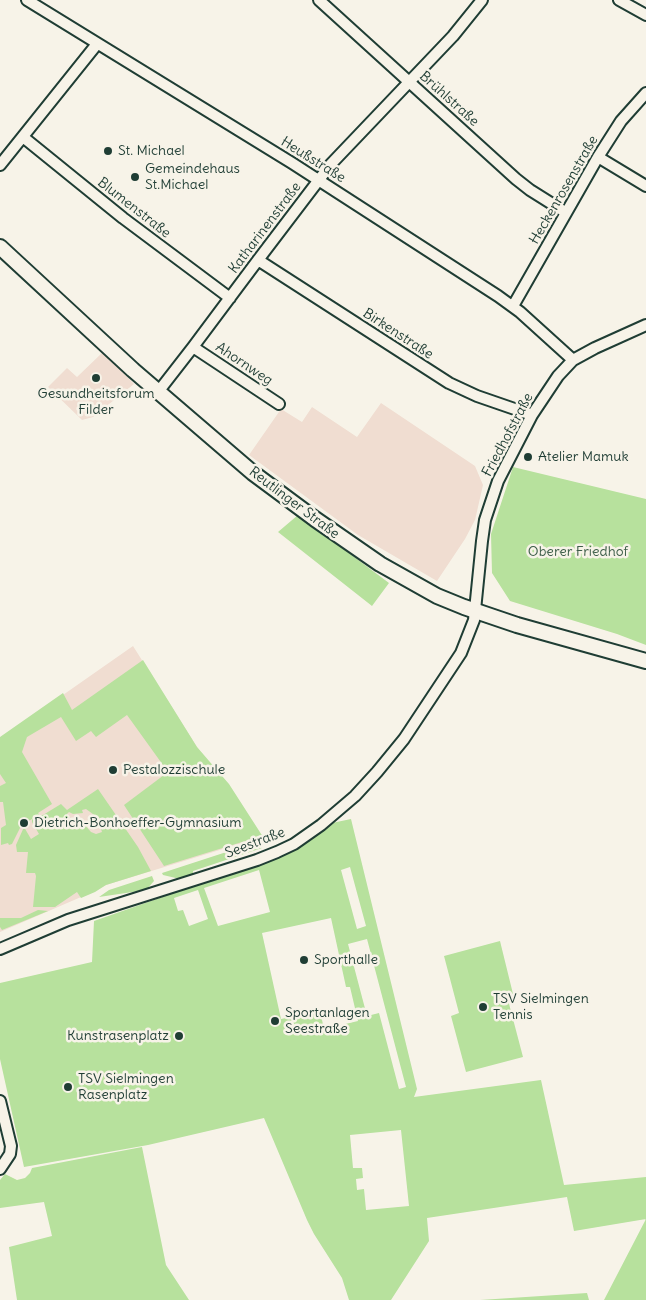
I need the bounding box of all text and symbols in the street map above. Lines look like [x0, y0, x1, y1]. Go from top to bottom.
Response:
street label: Brühlstraße [416, 68, 482, 130]
street label: Heckenrosenstraße [526, 133, 602, 247]
street label: Heußstraße [278, 134, 348, 186]
place label: St. Michael [118, 143, 185, 159]
marker: St. Michael [102, 145, 114, 157]
place label: Gemeindehaus St.Michael [145, 161, 240, 193]
marker: Gemeindehaus St.Michael [129, 171, 141, 183]
street label: Blumenstraße [94, 174, 174, 242]
street label: Katharinenstraße [225, 179, 305, 277]
street label: Birkenstraße [360, 305, 436, 363]
street label: Ahornweg [212, 339, 276, 389]
marker: Gesundheitsforum Filder [90, 372, 102, 384]
place label: Gesundheitsforum Filder [38, 386, 154, 418]
street label: Friedhofstraße [479, 390, 537, 480]
place label: Atelier Mamuk [538, 449, 629, 465]
marker: Atelier Mamuk [522, 451, 534, 463]
street label: Reutlinger Straße [245, 464, 343, 542]
park label: Oberer Friedhof [528, 544, 628, 560]
place label: Pestalozzischule [123, 762, 225, 778]
marker: Pestalozzischule [107, 764, 119, 776]
place label: Dietrich-Bonhoeffer-Gymnasium [34, 815, 241, 831]
marker: Dietrich-Bonhoeffer-Gymnasium [18, 817, 30, 829]
street label: Seestraße [223, 824, 287, 862]
place label: Sporthalle [314, 952, 378, 968]
marker: Sporthalle [298, 954, 310, 966]
place label: TSV Sielmingen Tennis [493, 991, 589, 1024]
marker: TSV Sielmingen Tennis [477, 1001, 489, 1013]
place label: Sportanlagen Seestraße [285, 1005, 370, 1038]
marker: Sportanlagen Seestraße [269, 1015, 281, 1027]
place label: Kunstrasenplatz [67, 1028, 169, 1044]
marker: Kunstrasenplatz [173, 1030, 185, 1042]
place label: TSV Sielmingen Rasenplatz [78, 1071, 174, 1104]
marker: TSV Sielmingen Rasenplatz [62, 1081, 74, 1093]

